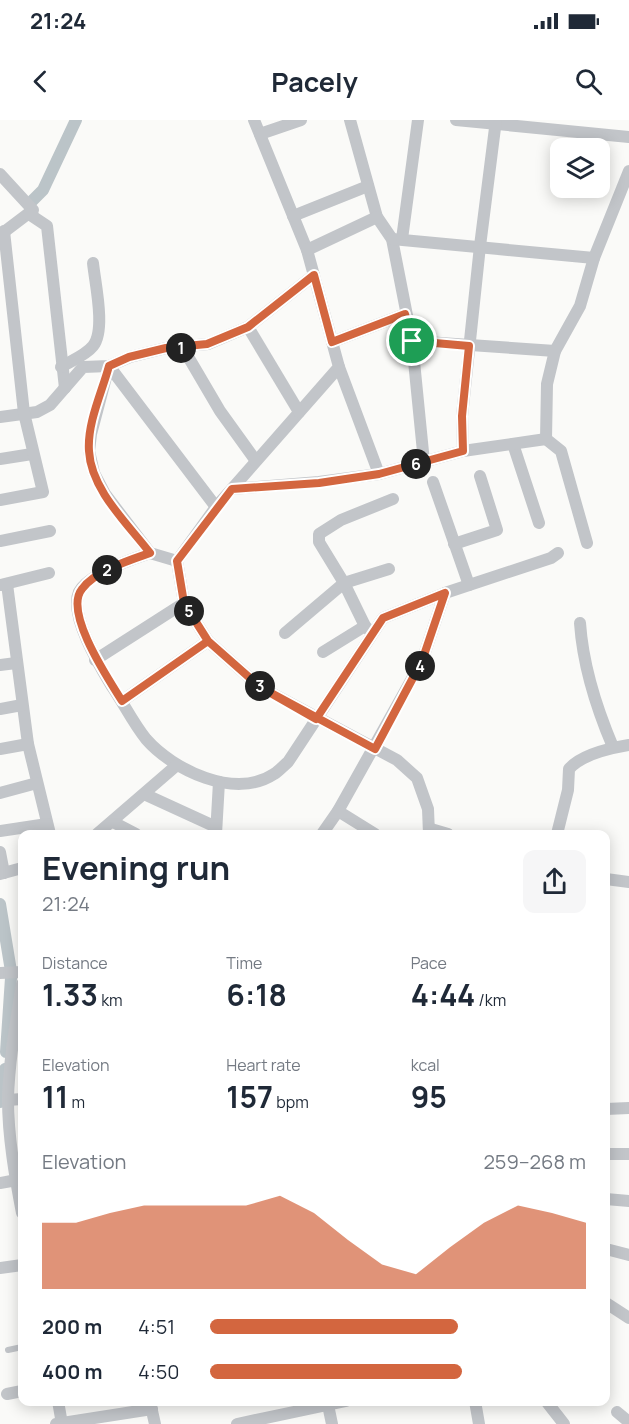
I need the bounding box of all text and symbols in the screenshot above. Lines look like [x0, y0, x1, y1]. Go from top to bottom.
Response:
text: 21:24 [30, 6, 86, 36]
text: Pacely [271, 63, 358, 100]
icon: back [24, 65, 57, 98]
icon: search [572, 65, 605, 98]
map controls [550, 138, 610, 198]
button: layers [550, 138, 610, 198]
pin [386, 315, 437, 366]
icon: arrive [395, 324, 428, 357]
pin: 1 [166, 333, 196, 363]
text: 1 [177, 337, 185, 359]
pin: 6 [401, 449, 431, 479]
text: 6 [411, 453, 421, 475]
pin: 2 [92, 555, 122, 585]
text: 2 [102, 559, 112, 581]
pin: 5 [174, 596, 204, 626]
text: 5 [184, 600, 194, 622]
pin: 4 [405, 651, 435, 681]
text: 4 [415, 655, 425, 677]
pin: 3 [245, 671, 275, 701]
text: 3 [255, 675, 265, 697]
text: Evening run [42, 845, 230, 890]
button: share [523, 850, 586, 913]
text: 21:24 [42, 890, 90, 917]
text: Distance [42, 952, 108, 974]
text: Time [226, 952, 262, 974]
text: Pace [411, 952, 447, 974]
text: 1.33 [42, 974, 98, 1015]
text: 6:18 [226, 974, 287, 1015]
text: 4:44 [411, 974, 475, 1015]
text: km [98, 989, 123, 1011]
text: /km [475, 989, 506, 1011]
text: Elevation [42, 1054, 110, 1076]
text: Heart rate [226, 1054, 301, 1076]
text: kcal [411, 1054, 440, 1076]
text: 11 [42, 1076, 68, 1117]
text: 157 [226, 1076, 273, 1117]
text: 95 [411, 1076, 447, 1117]
text: m [68, 1091, 85, 1113]
text: bpm [273, 1091, 309, 1113]
text: Elevation [42, 1148, 126, 1175]
text: 259–268 m [483, 1148, 586, 1175]
text: 200 m [42, 1313, 102, 1340]
text: 4:51 [138, 1313, 175, 1340]
text: 400 m [42, 1358, 102, 1385]
text: 4:50 [138, 1358, 180, 1385]

